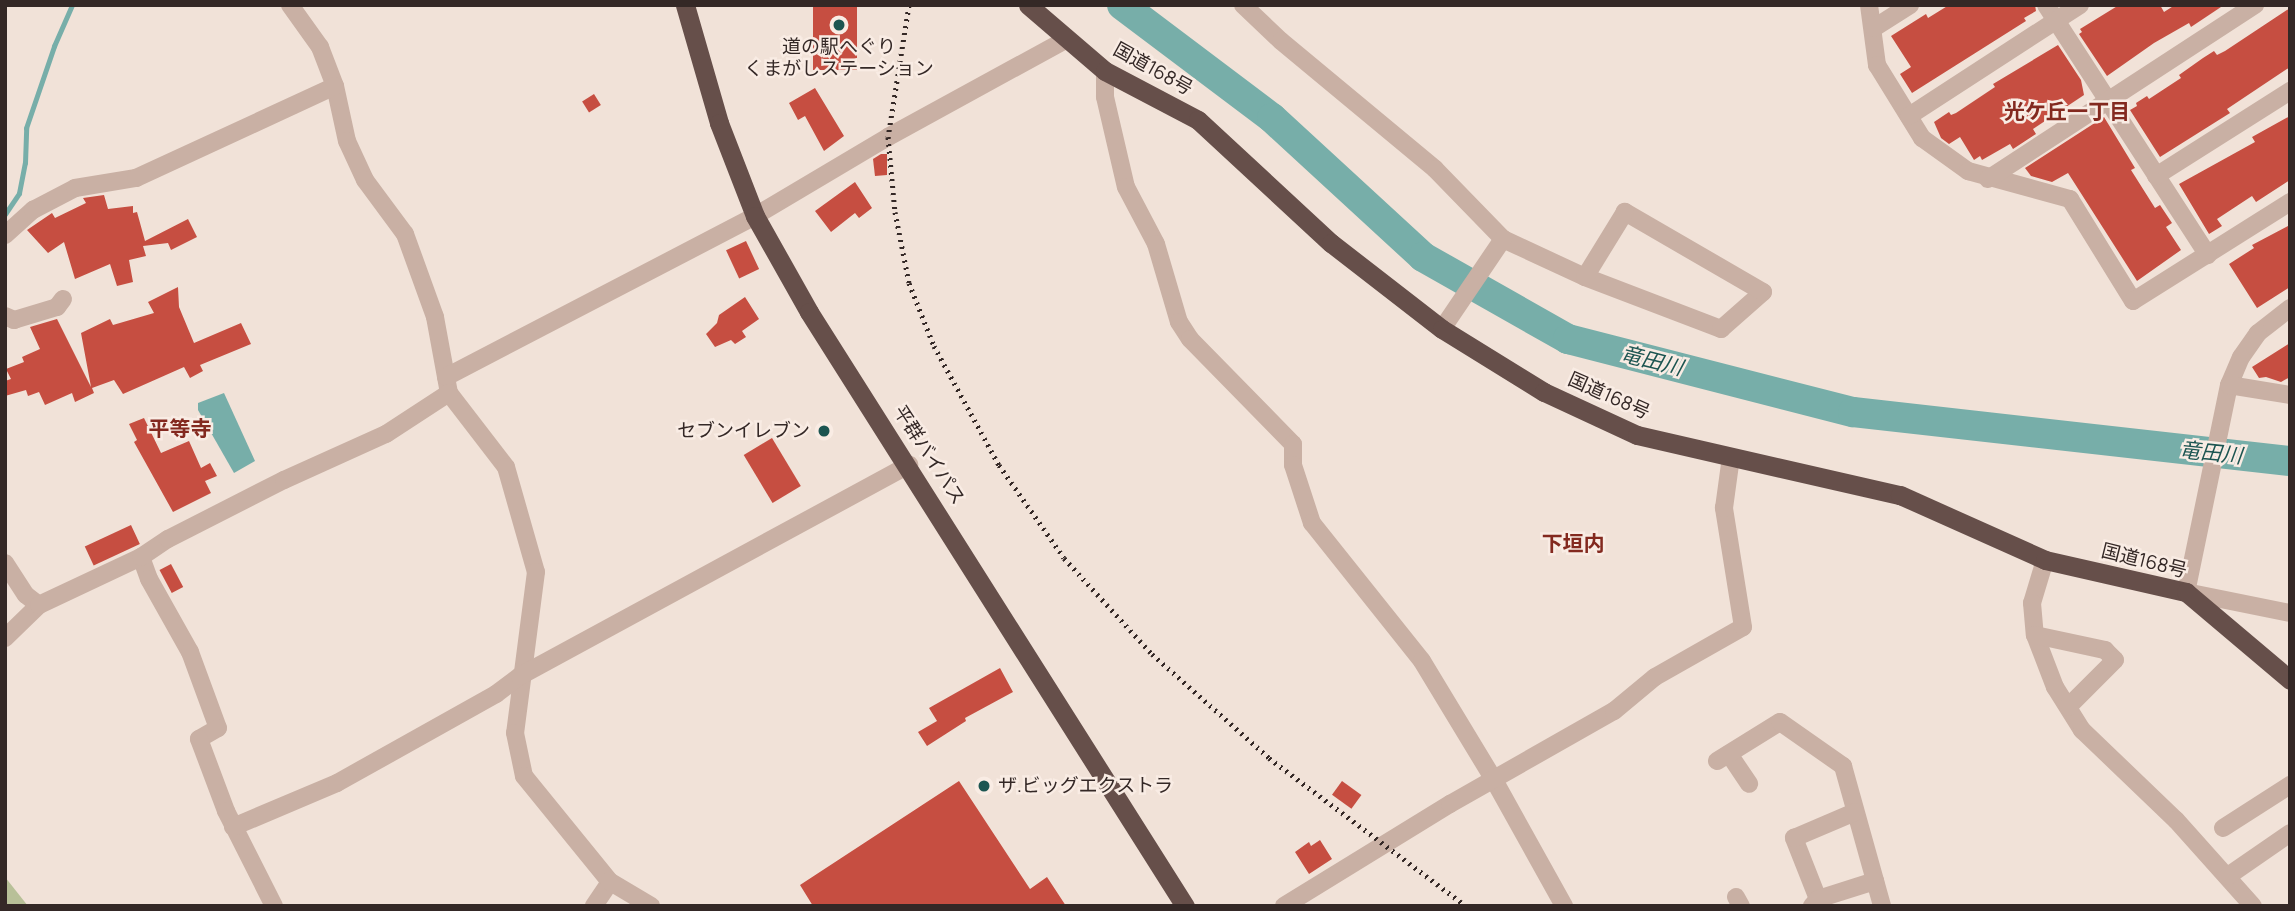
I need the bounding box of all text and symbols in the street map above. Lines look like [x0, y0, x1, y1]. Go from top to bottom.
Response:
marker: 道の駅へぐり くまがしステーション [831, 17, 847, 33]
place label: 道の駅へぐり くまがしステーション [744, 36, 934, 80]
street label: 国道168号 [1109, 38, 1197, 100]
district label: 光ケ丘一丁目 [2004, 98, 2130, 124]
water label: 竜田川 [1618, 340, 1686, 380]
street label: 国道168号 [1565, 368, 1653, 424]
street label: 平群バイパス [888, 401, 970, 509]
district label: 平等寺 [149, 415, 211, 441]
place label: セブンイレブン [677, 420, 810, 442]
marker: セブンイレブン [816, 423, 832, 439]
water label: 竜田川 [2178, 436, 2244, 468]
district label: 下垣内 [1542, 530, 1604, 556]
street label: 国道168号 [2099, 539, 2189, 583]
place label: ザ.ビッグエクストラ [998, 775, 1174, 797]
marker: ザ.ビッグエクストラ [976, 778, 992, 794]

